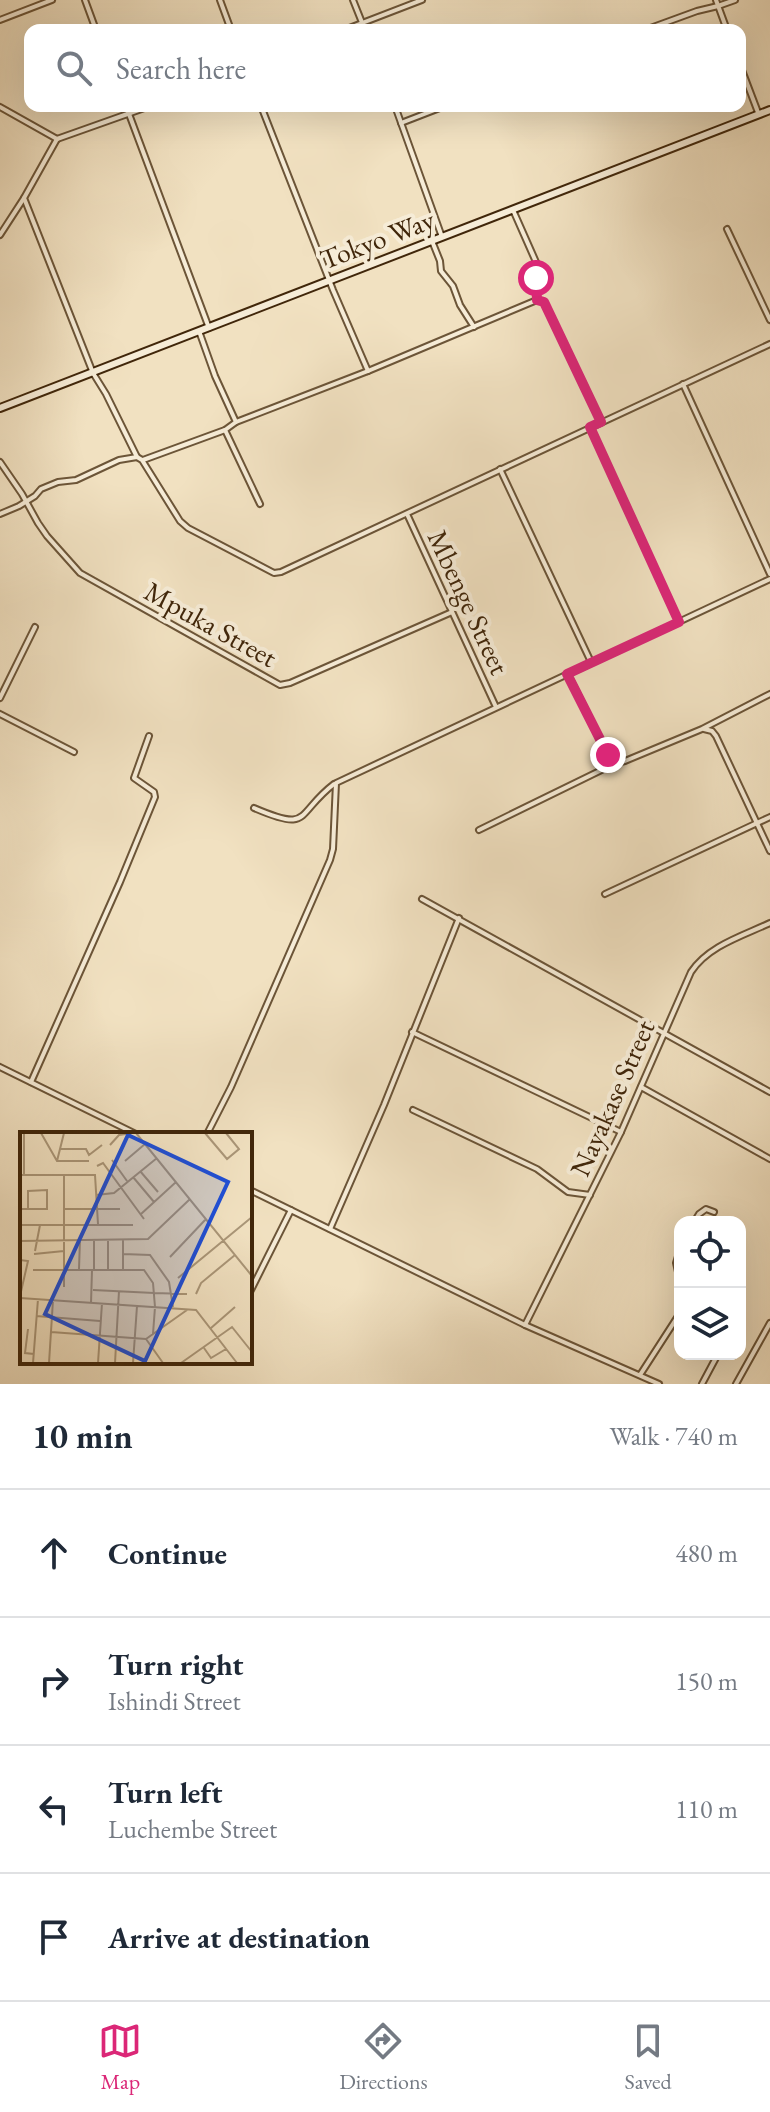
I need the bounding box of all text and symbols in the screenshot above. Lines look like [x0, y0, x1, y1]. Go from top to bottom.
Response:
search box [24, 24, 746, 112]
icon: search [52, 46, 96, 90]
text: Search here [116, 49, 246, 88]
street label: Tokyo Way [315, 201, 440, 277]
route start [518, 260, 554, 296]
street label: Mbenge Street [420, 524, 518, 680]
street label: Mpuka Street [138, 573, 284, 675]
route end [590, 737, 626, 773]
street label: Nayakase Street [561, 1014, 663, 1182]
inset map [20, 1132, 252, 1364]
map controls [674, 1216, 746, 1360]
button: locate [674, 1216, 746, 1288]
button: layers [674, 1288, 746, 1360]
text: 10 min [32, 1414, 133, 1458]
text: Walk · 740 m [610, 1419, 738, 1453]
icon: ahead [32, 1531, 76, 1575]
text: Continue [108, 1534, 227, 1573]
text: 480 m [675, 1536, 738, 1570]
text: Turn right [108, 1645, 244, 1684]
icon: right [32, 1659, 76, 1703]
text: 150 m [675, 1664, 738, 1698]
text: Ishindi Street [108, 1684, 241, 1718]
text: Turn left [108, 1773, 222, 1812]
icon: left [32, 1787, 76, 1831]
text: 110 m [675, 1792, 738, 1826]
text: Luchembe Street [108, 1812, 277, 1846]
icon: arrive [32, 1915, 76, 1959]
text: Arrive at destination [108, 1918, 370, 1957]
tab: Map [98, 2019, 142, 2096]
tab: Directions [339, 2019, 428, 2096]
tab: Saved [624, 2019, 672, 2096]

